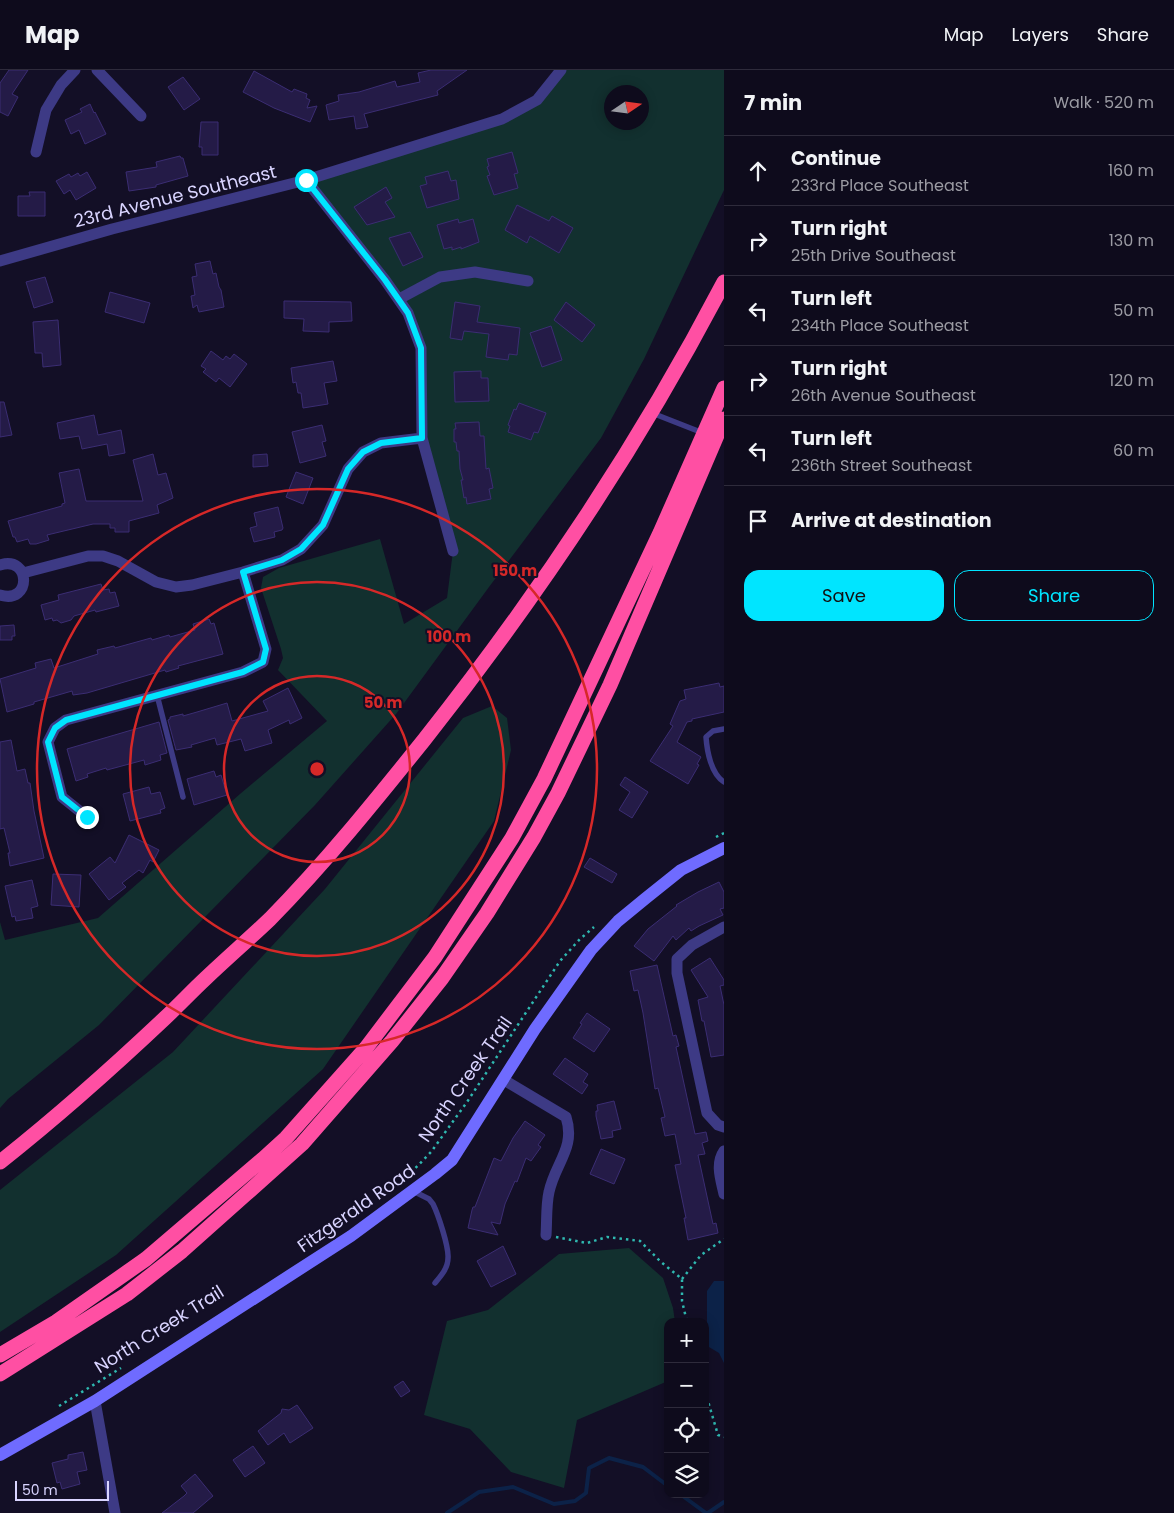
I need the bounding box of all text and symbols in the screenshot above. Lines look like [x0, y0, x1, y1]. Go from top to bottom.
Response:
text: Map [25, 18, 80, 51]
text: Map [944, 22, 984, 47]
text: Layers [1012, 22, 1069, 47]
text: Share [1097, 22, 1149, 47]
north arrow [604, 85, 649, 130]
text: 7 min [744, 88, 802, 117]
text: Walk · 520 m [1053, 91, 1154, 114]
text: Continue [791, 145, 881, 172]
icon: ahead [744, 157, 772, 185]
street label: 23rd Avenue Southeast [71, 159, 279, 233]
text: 160 m [1108, 159, 1154, 182]
route start [295, 169, 318, 192]
text: 233rd Place Southeast [791, 174, 969, 197]
text: Turn right [791, 215, 887, 242]
icon: right [744, 227, 772, 255]
text: 130 m [1109, 229, 1154, 252]
text: 25th Drive Southeast [791, 244, 956, 267]
text: Turn left [791, 285, 872, 312]
icon: left [744, 297, 772, 325]
text: 50 m [1113, 299, 1154, 322]
text: 234th Place Southeast [791, 314, 969, 337]
text: Turn right [791, 355, 887, 382]
icon: right [744, 367, 772, 395]
text: 120 m [1109, 369, 1154, 392]
text: 26th Avenue Southeast [791, 384, 976, 407]
text: Turn left [791, 425, 872, 452]
icon: left [744, 437, 772, 465]
text: 60 m [1113, 439, 1154, 462]
text: 236th Street Southeast [791, 454, 972, 477]
icon: arrive [744, 507, 772, 535]
text: Arrive at destination [791, 507, 992, 534]
text: 150 m [493, 560, 537, 581]
button: Save [744, 570, 944, 621]
button: Share [954, 570, 1154, 621]
text: 100 m [427, 626, 471, 647]
text: 50 m [364, 692, 402, 713]
centre of rings [308, 760, 326, 778]
route end [76, 806, 99, 829]
street label: North Creek Trail [412, 1011, 518, 1147]
street label: Fitzgerald Road [292, 1158, 420, 1258]
street label: North Creek Trail [90, 1279, 228, 1379]
map controls [664, 1318, 709, 1498]
button: + [664, 1318, 709, 1363]
button: − [664, 1363, 709, 1408]
button: locate [664, 1408, 709, 1453]
button: layers [664, 1453, 709, 1498]
scale bar [15, 1478, 109, 1501]
text: 50 m [22, 1480, 58, 1500]

